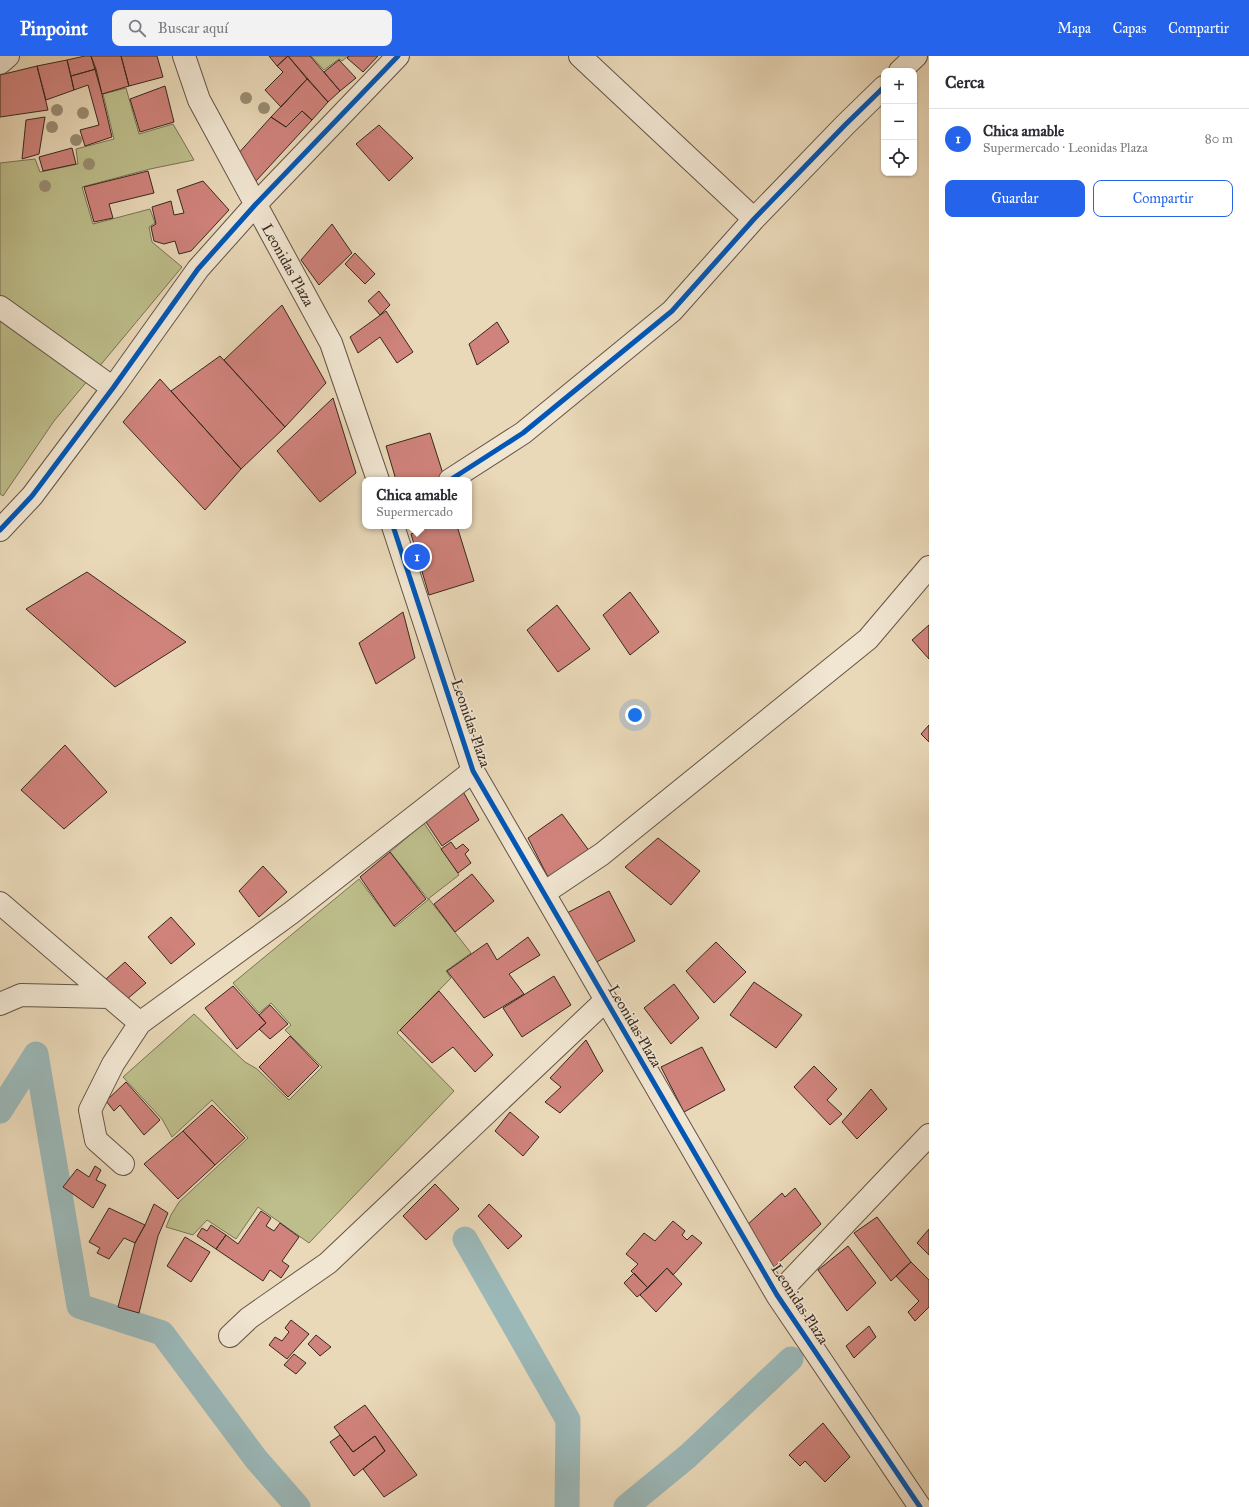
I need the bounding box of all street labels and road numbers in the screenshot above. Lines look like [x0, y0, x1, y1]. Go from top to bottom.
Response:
street label: Leonidas Plaza [258, 220, 318, 310]
street label: Leonidas Plaza [448, 677, 495, 770]
street label: Leonidas Plaza [604, 982, 666, 1071]
street label: Leonidas Plaza [767, 1261, 833, 1348]

